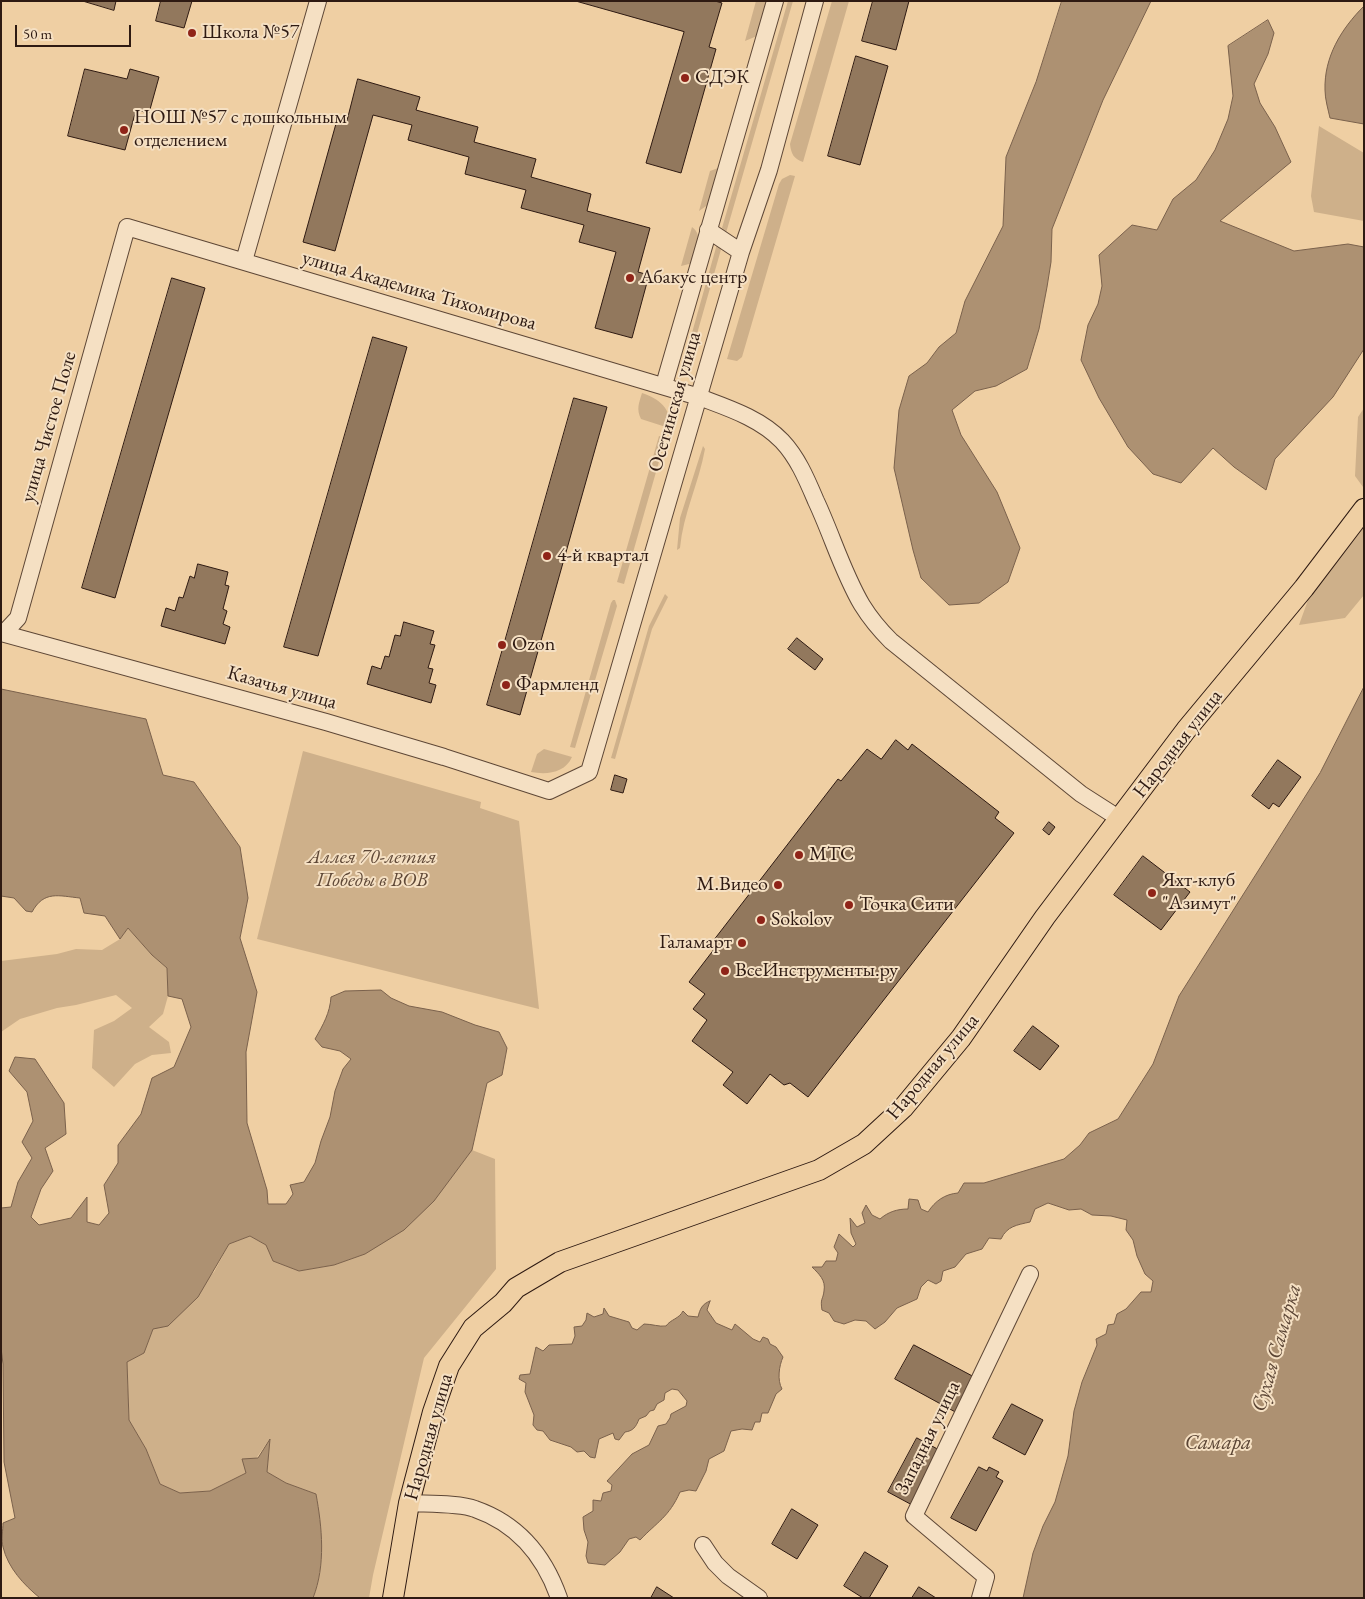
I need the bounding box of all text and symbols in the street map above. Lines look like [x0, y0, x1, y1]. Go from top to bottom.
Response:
scale bar [18, 15, 134, 47]
place label: Школа №57 [202, 21, 299, 45]
text: 50 m [23, 24, 52, 43]
marker: Школа №57 [186, 27, 198, 39]
place label: СДЭК [695, 66, 750, 90]
marker: СДЭК [679, 72, 691, 84]
place label: НОШ №57 с дошкольным отделением [134, 106, 347, 153]
marker: НОШ №57 с дошкольным отделением [118, 124, 130, 136]
street label: улица Академика Тихомирова [299, 246, 539, 336]
place label: Абакус центр [640, 266, 747, 290]
marker: Абакус центр [624, 272, 636, 284]
street label: Осетинская улица [644, 329, 706, 475]
street label: улица Чистое Поле [16, 349, 82, 505]
place label: 4-й квартал [557, 544, 649, 568]
marker: 4-й квартал [541, 550, 553, 562]
place label: Ozon [512, 633, 555, 657]
marker: Ozon [496, 639, 508, 651]
street label: Казачья улица [224, 661, 340, 715]
place label: Фармленд [516, 673, 599, 697]
marker: Фармленд [500, 679, 512, 691]
street label: Народная улица [1128, 685, 1228, 803]
place label: МТС [809, 843, 854, 867]
park label: Аллея 70-летия Победы в ВОВ [307, 846, 437, 893]
marker: МТС [793, 849, 805, 861]
place label: Яхт-клуб "Азимут" [1162, 869, 1237, 916]
place label: М.Видео [696, 873, 768, 897]
marker: М.Видео [772, 879, 784, 891]
marker: Яхт-клуб "Азимут" [1146, 887, 1158, 899]
place label: Точка Сити [859, 893, 954, 917]
marker: Точка Сити [843, 899, 855, 911]
place label: Sokolov [771, 908, 832, 932]
marker: Sokolov [755, 914, 767, 926]
place label: Галамарт [659, 931, 732, 955]
marker: Галамарт [736, 937, 748, 949]
place label: ВсеИнструменты.ру [735, 959, 898, 983]
marker: ВсеИнструменты.ру [719, 965, 731, 977]
street label: Народная улица [882, 1009, 984, 1125]
water label: Сухая Самарка [1247, 1281, 1307, 1415]
street label: Народная улица [399, 1371, 459, 1503]
street label: Западная улица [890, 1377, 966, 1499]
water label: Самара [1185, 1430, 1251, 1456]

